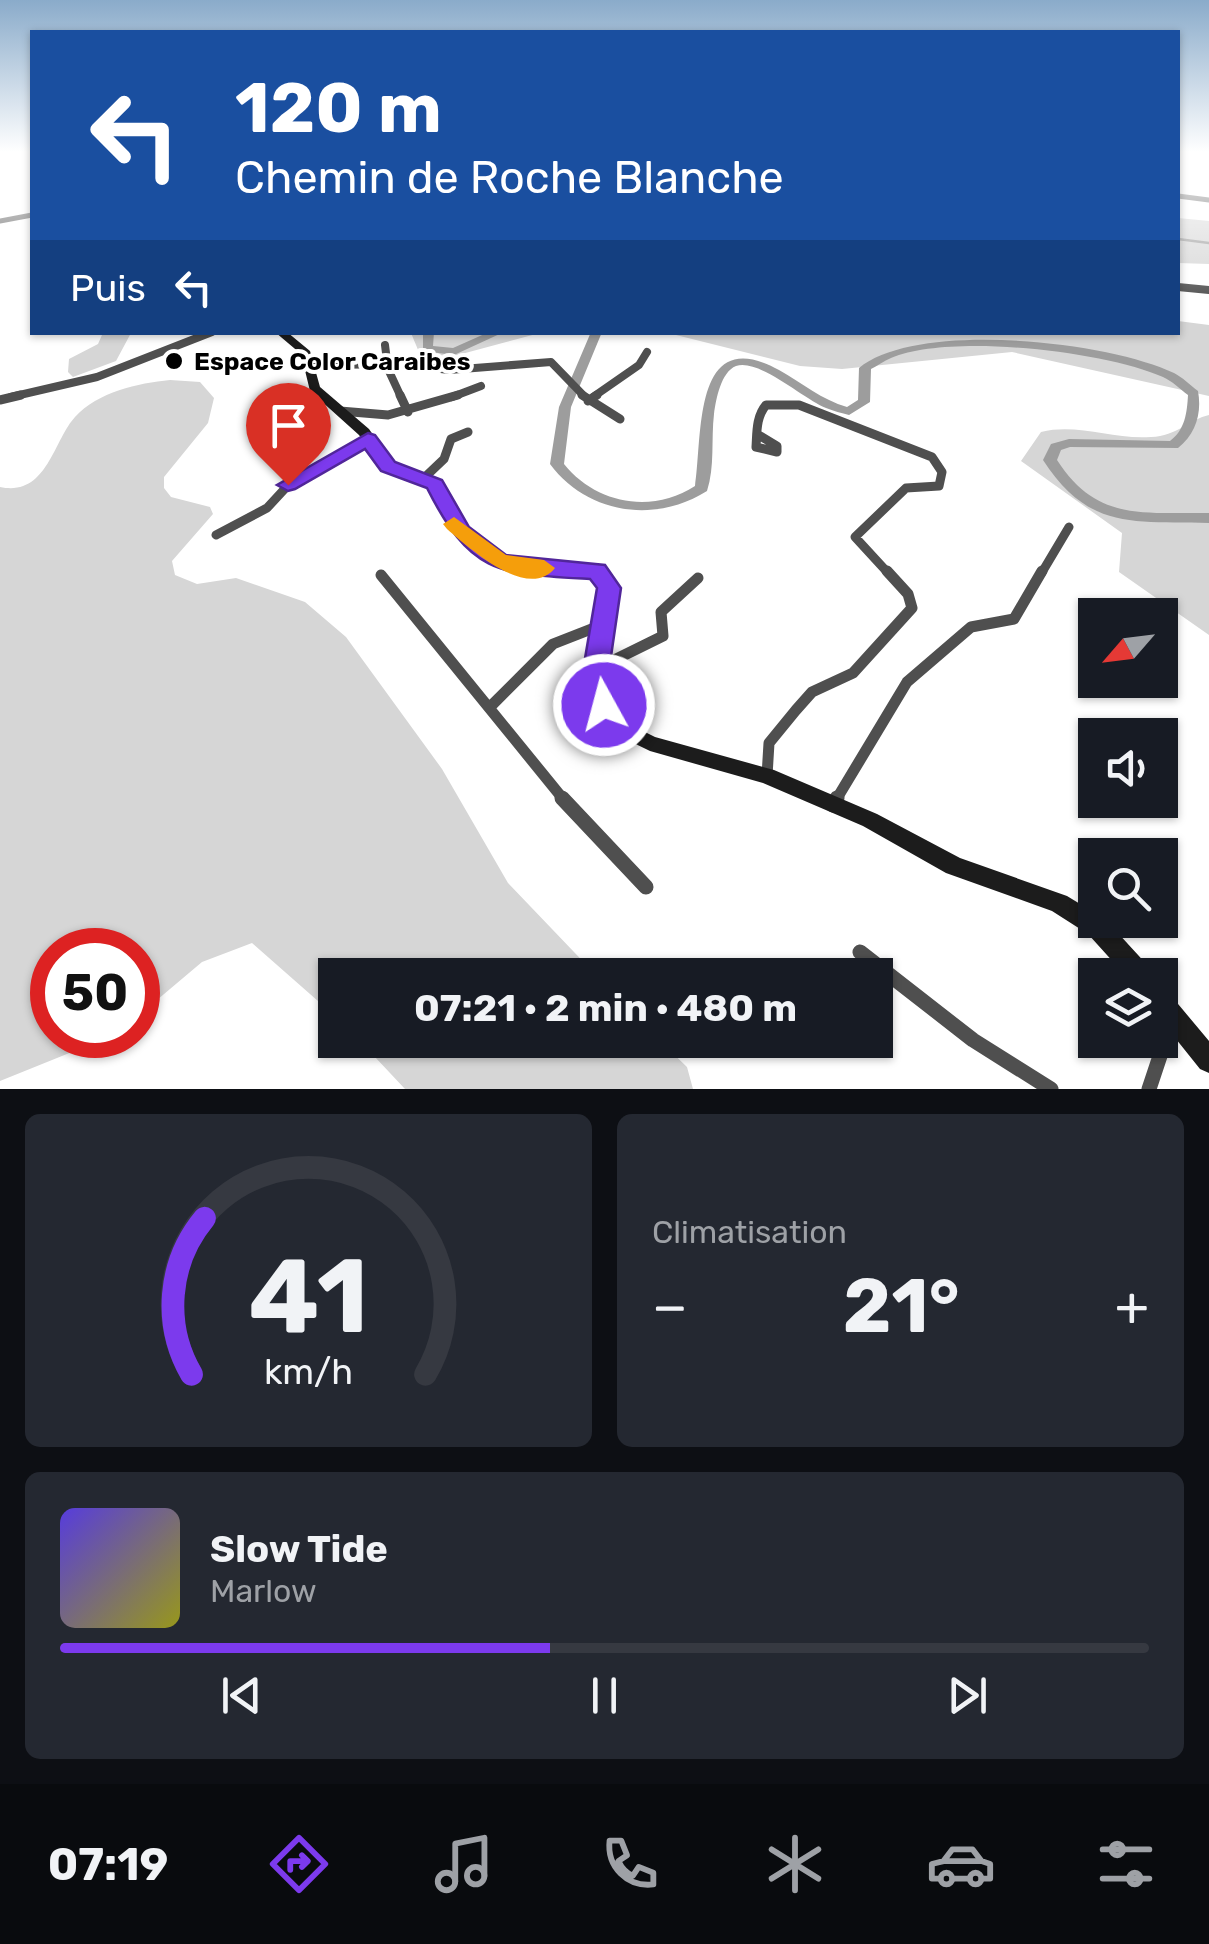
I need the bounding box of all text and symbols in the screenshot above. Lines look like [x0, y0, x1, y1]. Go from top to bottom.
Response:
text: 120 m [235, 67, 442, 150]
icon: left [70, 70, 200, 200]
text: Chemin de Roche Blanche [235, 151, 784, 204]
icon: left [166, 260, 221, 315]
text: Puis [70, 265, 146, 311]
place label: Espace Color Caraibes [194, 347, 471, 376]
marker: Espace Color Caraibes [163, 350, 185, 372]
pin [246, 383, 331, 486]
icon: arrive [261, 398, 316, 453]
north arrow [1078, 598, 1178, 698]
map controls [1078, 598, 1178, 1058]
position arrow [552, 653, 656, 757]
button: sound [1078, 718, 1178, 818]
button: search [1078, 838, 1178, 938]
speed limit sign: 50 [30, 928, 160, 1058]
button: layers [1078, 958, 1178, 1058]
text: 07:21 · 2 min · 480 m [414, 985, 797, 1031]
text: Climatisation [652, 1213, 847, 1251]
text: 41 [248, 1235, 369, 1358]
text: 21° [843, 1262, 960, 1351]
text: − [652, 1274, 688, 1339]
text: + [1115, 1274, 1149, 1339]
text: km/h [264, 1351, 353, 1393]
text: Slow Tide [210, 1526, 388, 1572]
text: Marlow [210, 1572, 317, 1610]
icon: previous [214, 1668, 269, 1723]
icon: pause [577, 1668, 632, 1723]
icon: next [940, 1668, 995, 1723]
icon: directions [264, 1829, 334, 1899]
icon: music [429, 1829, 499, 1899]
icon: phone [595, 1829, 665, 1899]
icon: climate [760, 1829, 830, 1899]
icon: car [926, 1829, 996, 1899]
icon: filters [1091, 1829, 1161, 1899]
text: 07:19 [48, 1838, 168, 1891]

